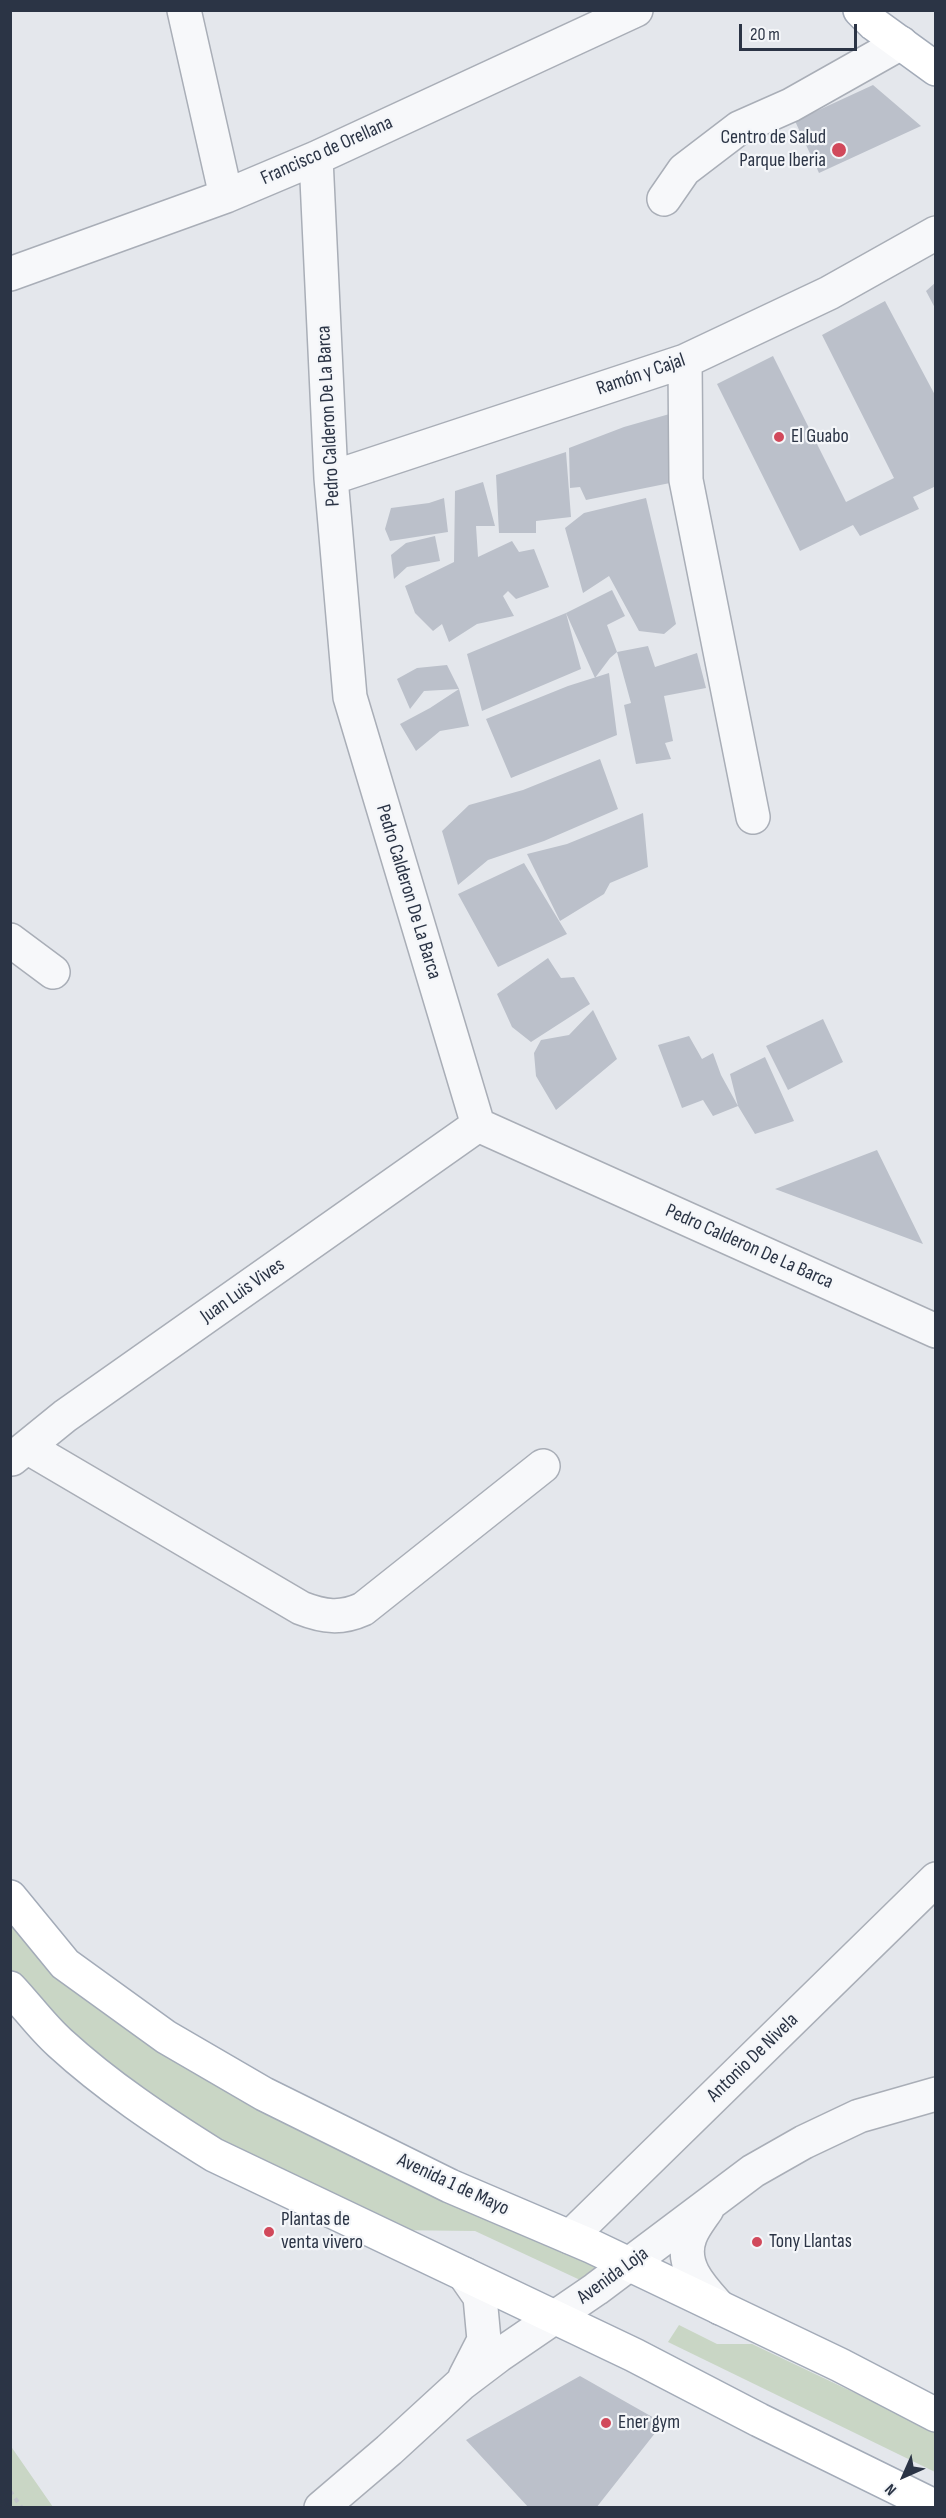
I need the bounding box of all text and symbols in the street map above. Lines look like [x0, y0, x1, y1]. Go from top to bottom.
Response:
scale bar [742, 12, 860, 50]
text: 20 m [750, 24, 780, 45]
street label: Francisco de Orellana [257, 111, 397, 191]
place label: Centro de Salud Parque Iberia [721, 126, 826, 173]
marker: Centro de Salud Parque Iberia [830, 141, 848, 159]
street label: Pedro Calderon De La Barca [312, 325, 346, 507]
street label: Ramón y Cajal [593, 349, 689, 401]
place label: El Guabo [791, 425, 849, 449]
marker: El Guabo [772, 430, 786, 444]
street label: Pedro Calderon De La Barca [370, 802, 446, 982]
street label: Pedro Calderon De La Barca [661, 1199, 837, 1295]
street label: Juan Luis Vives [196, 1253, 290, 1329]
street label: Antonio De Nivela [702, 2009, 804, 2107]
street label: Avenida 1 de Mayo [393, 2149, 513, 2221]
place label: Plantas de venta vivero [281, 2208, 363, 2255]
marker: Plantas de venta vivero [262, 2225, 276, 2239]
place label: Tony Llantas [769, 2230, 852, 2254]
marker: Tony Llantas [750, 2235, 764, 2249]
street label: Avenida Loja [573, 2242, 653, 2310]
place label: Ener gym [618, 2411, 680, 2435]
marker: Ener gym [599, 2416, 613, 2430]
north arrow [874, 2446, 934, 2506]
text: N [881, 2479, 901, 2499]

